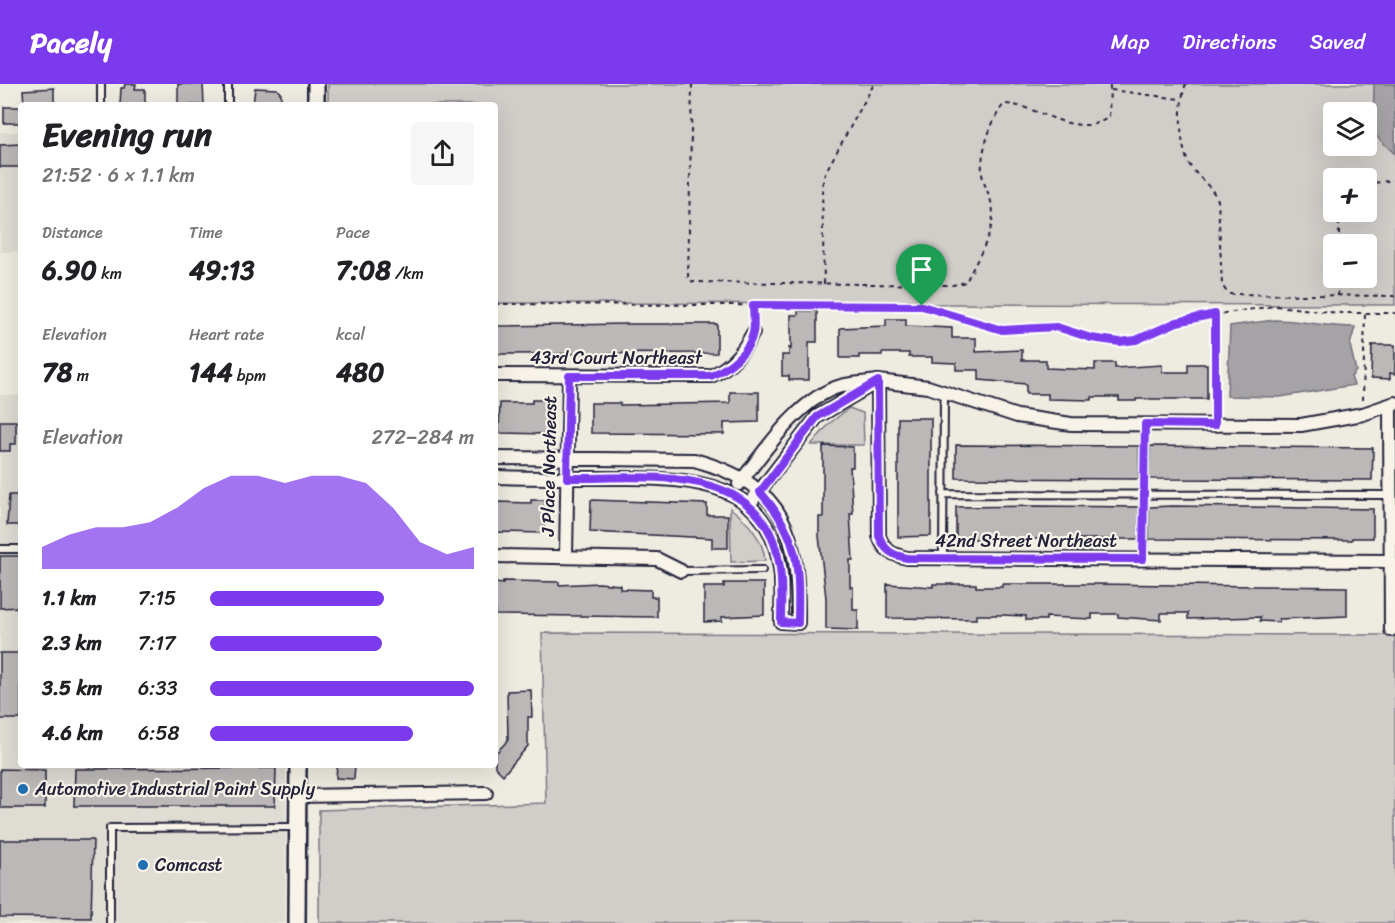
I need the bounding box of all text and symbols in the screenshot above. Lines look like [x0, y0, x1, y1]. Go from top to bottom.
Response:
text: Pacely [30, 18, 112, 67]
text: Map [1111, 23, 1149, 61]
text: Directions [1182, 23, 1277, 61]
text: Saved [1310, 23, 1365, 61]
map controls [1323, 102, 1377, 288]
button: layers [1323, 102, 1377, 156]
text: Evening run [42, 106, 212, 164]
button: share [411, 122, 474, 185]
text: 21:52 · 6 × 1.1 km [42, 158, 195, 193]
button: + [1323, 168, 1377, 222]
text: Distance [42, 218, 103, 247]
text: Time [189, 218, 223, 247]
text: Pace [336, 218, 370, 247]
button: − [1323, 234, 1377, 288]
pin [896, 244, 947, 306]
text: 6.90 [42, 247, 97, 293]
text: 49:13 [189, 247, 255, 293]
text: 7:08 [336, 247, 391, 293]
icon: arrive [905, 253, 938, 286]
text: km [97, 259, 122, 288]
text: /km [391, 259, 424, 288]
text: Elevation [42, 320, 107, 349]
text: Heart rate [189, 320, 264, 349]
text: kcal [336, 320, 365, 349]
street label: 43rd Court Northeast [530, 342, 703, 374]
text: 78 [42, 349, 73, 395]
text: 144 [189, 349, 233, 395]
text: 480 [336, 349, 384, 395]
text: m [73, 361, 89, 390]
text: bpm [233, 361, 266, 390]
street label: J Place Northeast [532, 395, 566, 538]
text: Elevation [42, 420, 123, 455]
text: 272–284 m [372, 420, 474, 455]
street label: 42nd Street Northeast [935, 525, 1117, 557]
text: 1.1 km [42, 581, 96, 616]
text: 7:15 [138, 581, 176, 616]
text: 2.3 km [42, 626, 102, 661]
text: 7:17 [138, 626, 175, 661]
text: 3.5 km [42, 671, 102, 706]
text: 6:33 [138, 671, 177, 706]
text: 4.6 km [42, 716, 103, 751]
text: 6:58 [138, 716, 180, 751]
place label: Automotive Industrial Paint Supply [34, 773, 316, 805]
marker: Automotive Industrial Paint Supply [16, 782, 30, 796]
place label: Comcast [155, 849, 223, 881]
marker: Comcast [136, 858, 150, 872]

